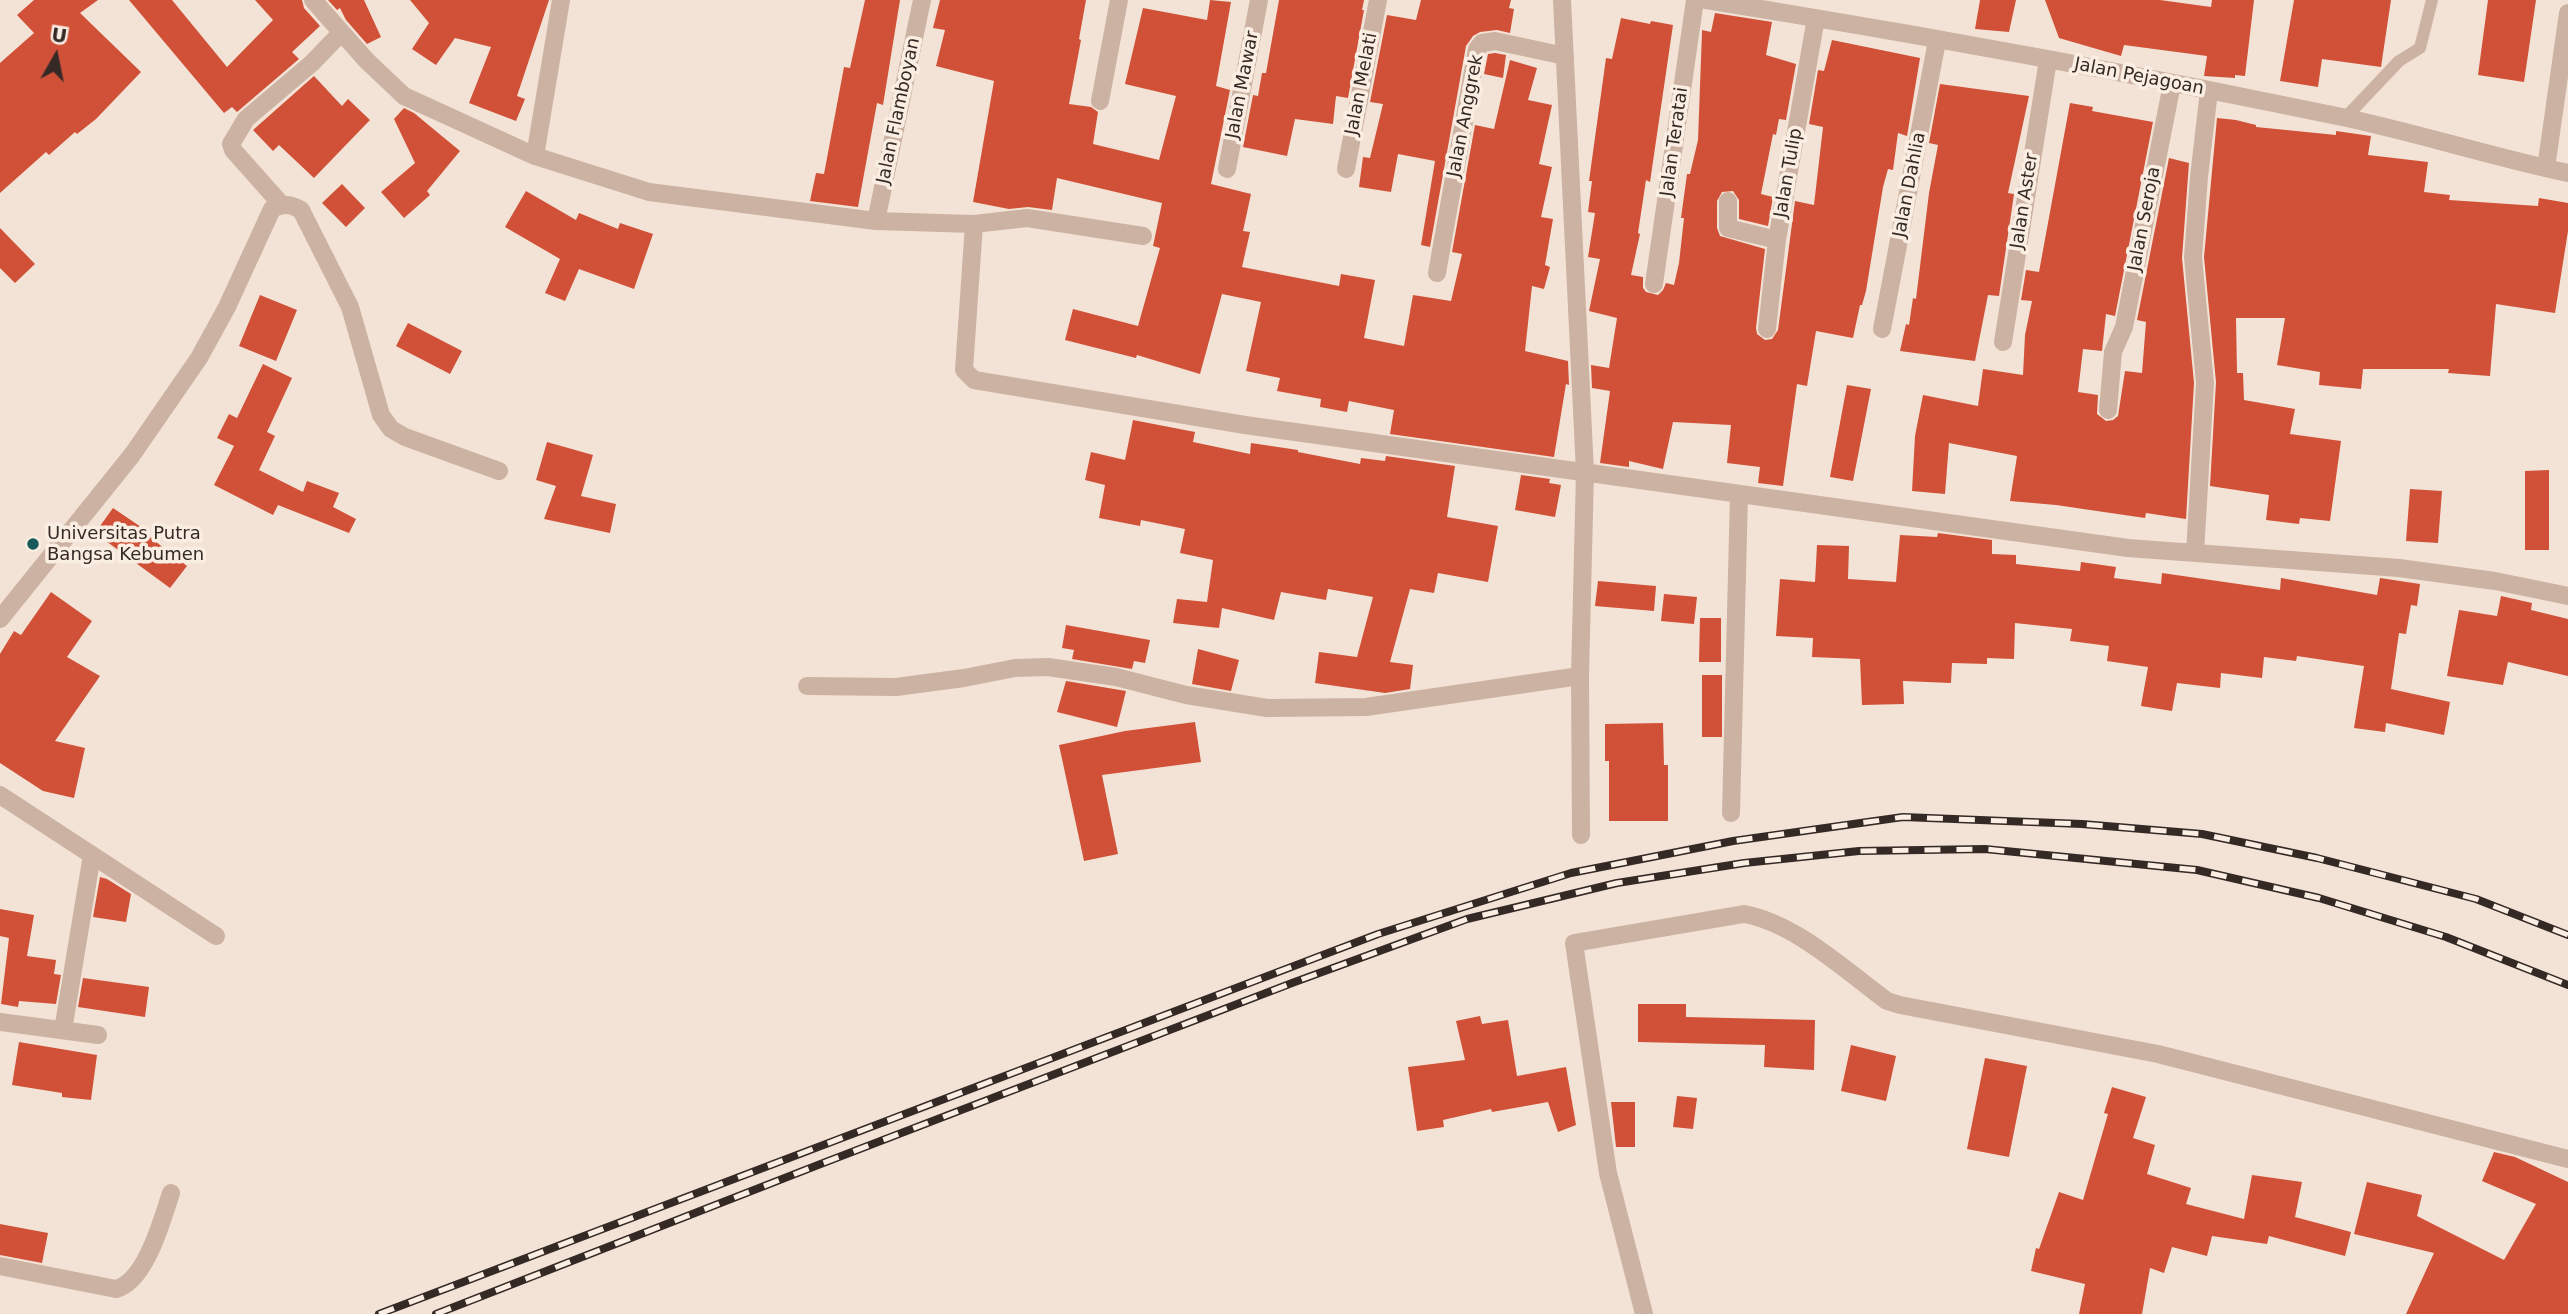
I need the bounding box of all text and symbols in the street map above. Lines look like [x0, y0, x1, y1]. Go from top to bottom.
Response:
north arrow [21, 21, 91, 91]
text: U [50, 23, 69, 47]
street label: Jalan Mawar [1222, 29, 1264, 141]
street label: Jalan Melati [1341, 31, 1383, 137]
street label: Jalan Flamboyan [873, 36, 925, 186]
street label: Jalan Anggrek [1444, 53, 1488, 179]
street label: Jalan Pejagoan [2072, 54, 2206, 100]
street label: Jalan Teratai [1657, 86, 1693, 198]
street label: Jalan Tulip [1770, 127, 1808, 219]
street label: Jalan Dahlia [1889, 131, 1931, 239]
street label: Jalan Aster [2007, 152, 2043, 250]
street label: Jalan Seroja [2124, 165, 2166, 273]
place label: Universitas Putra Bangsa Kebumen [47, 523, 204, 566]
marker: Universitas Putra Bangsa Kebumen [25, 536, 41, 552]

